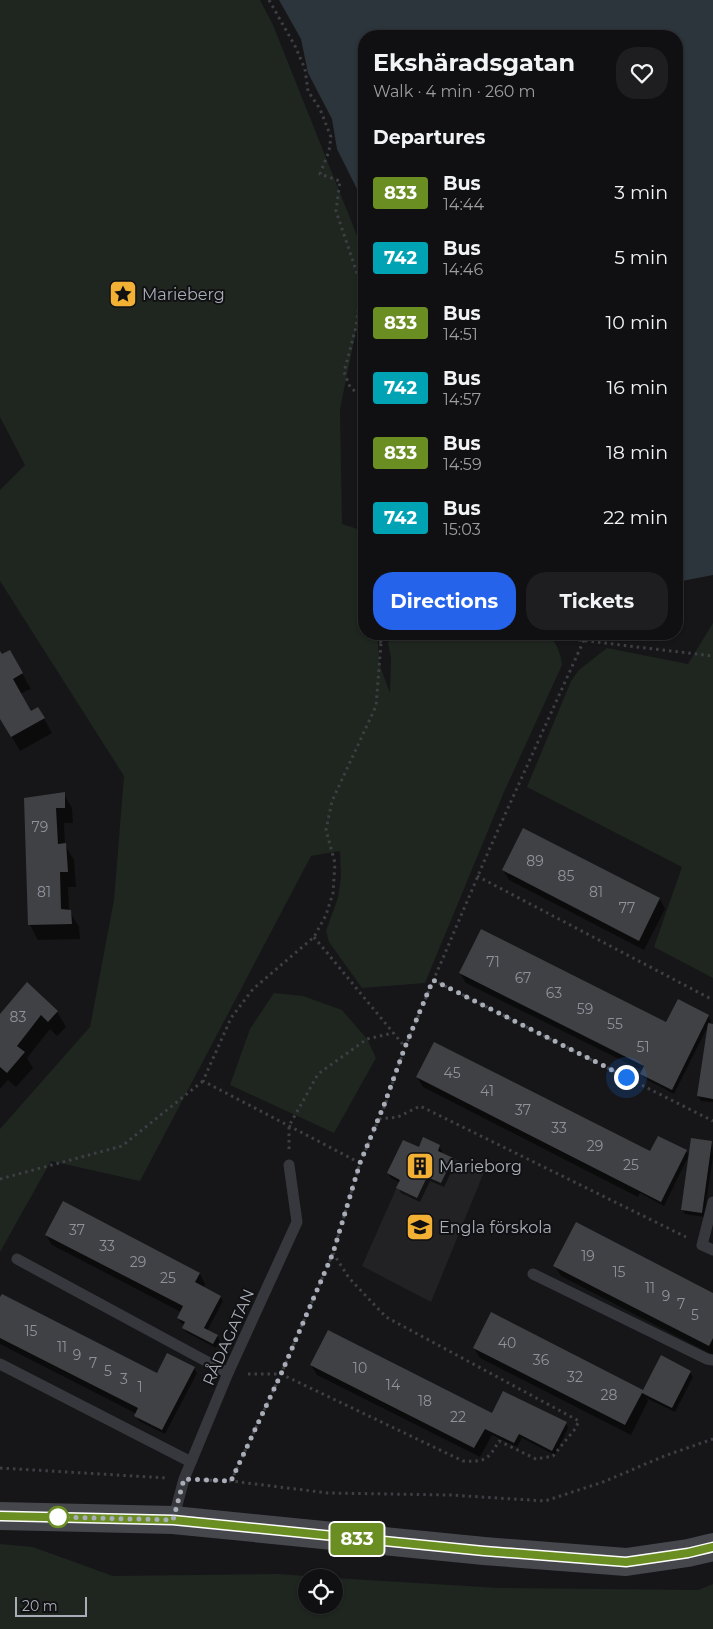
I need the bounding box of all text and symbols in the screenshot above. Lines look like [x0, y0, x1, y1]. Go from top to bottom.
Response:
button: heart [616, 47, 668, 99]
text: Ekshäradsgatan [373, 48, 575, 77]
text: Walk · 4 min · 260 m [373, 82, 535, 101]
text: Departures [373, 126, 485, 149]
text: Bus [443, 172, 481, 195]
text: 3 min [614, 181, 668, 204]
text: 833 [384, 182, 417, 204]
text: 14:44 [443, 195, 484, 214]
text: Bus [443, 237, 481, 260]
text: 5 min [614, 246, 668, 269]
text: 742 [384, 247, 417, 269]
text: 14:46 [443, 260, 483, 279]
place icon: Marieberg [108, 279, 138, 309]
place label: Marieberg [142, 285, 225, 304]
text: Bus [443, 302, 481, 325]
text: 10 min [605, 311, 668, 334]
text: 833 [384, 312, 417, 334]
text: 14:51 [443, 325, 478, 344]
text: Bus [443, 367, 481, 390]
text: 16 min [606, 376, 668, 399]
text: 742 [384, 377, 417, 399]
text: 14:57 [443, 390, 481, 409]
text: Bus [443, 432, 481, 455]
text: 18 min [606, 441, 668, 464]
text: 833 [384, 442, 417, 464]
text: 14:59 [443, 455, 482, 474]
text: Bus [443, 497, 481, 520]
text: 22 min [603, 506, 668, 529]
text: 742 [384, 507, 417, 529]
text: 15:03 [443, 520, 481, 539]
button: Directions [373, 572, 516, 630]
button: Tickets [526, 572, 668, 630]
house number: 79 [32, 818, 48, 836]
house number: 89 [526, 852, 544, 870]
house number: 85 [558, 867, 575, 885]
house number: 81 [37, 883, 51, 901]
house number: 81 [589, 883, 603, 901]
house number: 77 [619, 899, 635, 917]
house number: 71 [486, 953, 500, 971]
house number: 67 [515, 969, 531, 987]
house number: 63 [546, 984, 562, 1002]
house number: 59 [577, 1000, 593, 1018]
house number: 83 [10, 1008, 27, 1026]
house number: 55 [607, 1015, 623, 1033]
house number: 51 [637, 1038, 649, 1056]
house number: 45 [443, 1064, 461, 1082]
your location [614, 1065, 639, 1090]
house number: 41 [480, 1082, 494, 1100]
house number: 37 [515, 1101, 531, 1119]
house number: 33 [551, 1119, 567, 1137]
house number: 29 [587, 1137, 603, 1155]
building icon: Marieborg [405, 1151, 435, 1181]
house number: 25 [623, 1156, 639, 1174]
place label: Marieborg [439, 1157, 522, 1176]
school or university icon: Engla förskola [405, 1212, 435, 1242]
place label: Engla förskola [439, 1218, 552, 1237]
house number: 37 [69, 1221, 85, 1239]
house number: 33 [99, 1237, 115, 1255]
house number: 19 [581, 1247, 595, 1265]
house number: 29 [130, 1253, 146, 1271]
house number: 15 [613, 1263, 626, 1281]
house number: 25 [160, 1269, 176, 1287]
house number: 11 [645, 1279, 655, 1297]
street label: RÅDAGATAN [198, 1286, 258, 1388]
house number: 9 [662, 1287, 670, 1305]
house number: 7 [677, 1295, 685, 1313]
house number: 5 [691, 1306, 699, 1324]
house number: 15 [25, 1322, 38, 1340]
house number: 40 [498, 1334, 516, 1352]
house number: 11 [57, 1338, 67, 1356]
house number: 9 [73, 1346, 81, 1364]
house number: 36 [533, 1351, 550, 1369]
house number: 7 [89, 1354, 97, 1372]
house number: 10 [353, 1359, 367, 1377]
house number: 5 [104, 1362, 112, 1380]
house number: 32 [567, 1368, 583, 1386]
house number: 3 [120, 1370, 128, 1388]
house number: 14 [386, 1376, 401, 1394]
house number: 1 [137, 1378, 143, 1396]
house number: 28 [601, 1386, 618, 1404]
house number: 18 [418, 1392, 432, 1410]
house number: 22 [450, 1408, 466, 1426]
unlabelled marker [47, 1506, 69, 1528]
line badge: 833 [328, 1523, 386, 1555]
text: 833 [340, 1528, 374, 1550]
map controls [298, 1569, 343, 1614]
button: locate [298, 1569, 343, 1614]
scale bar [15, 1594, 88, 1617]
text: 20 m [22, 1597, 58, 1615]

